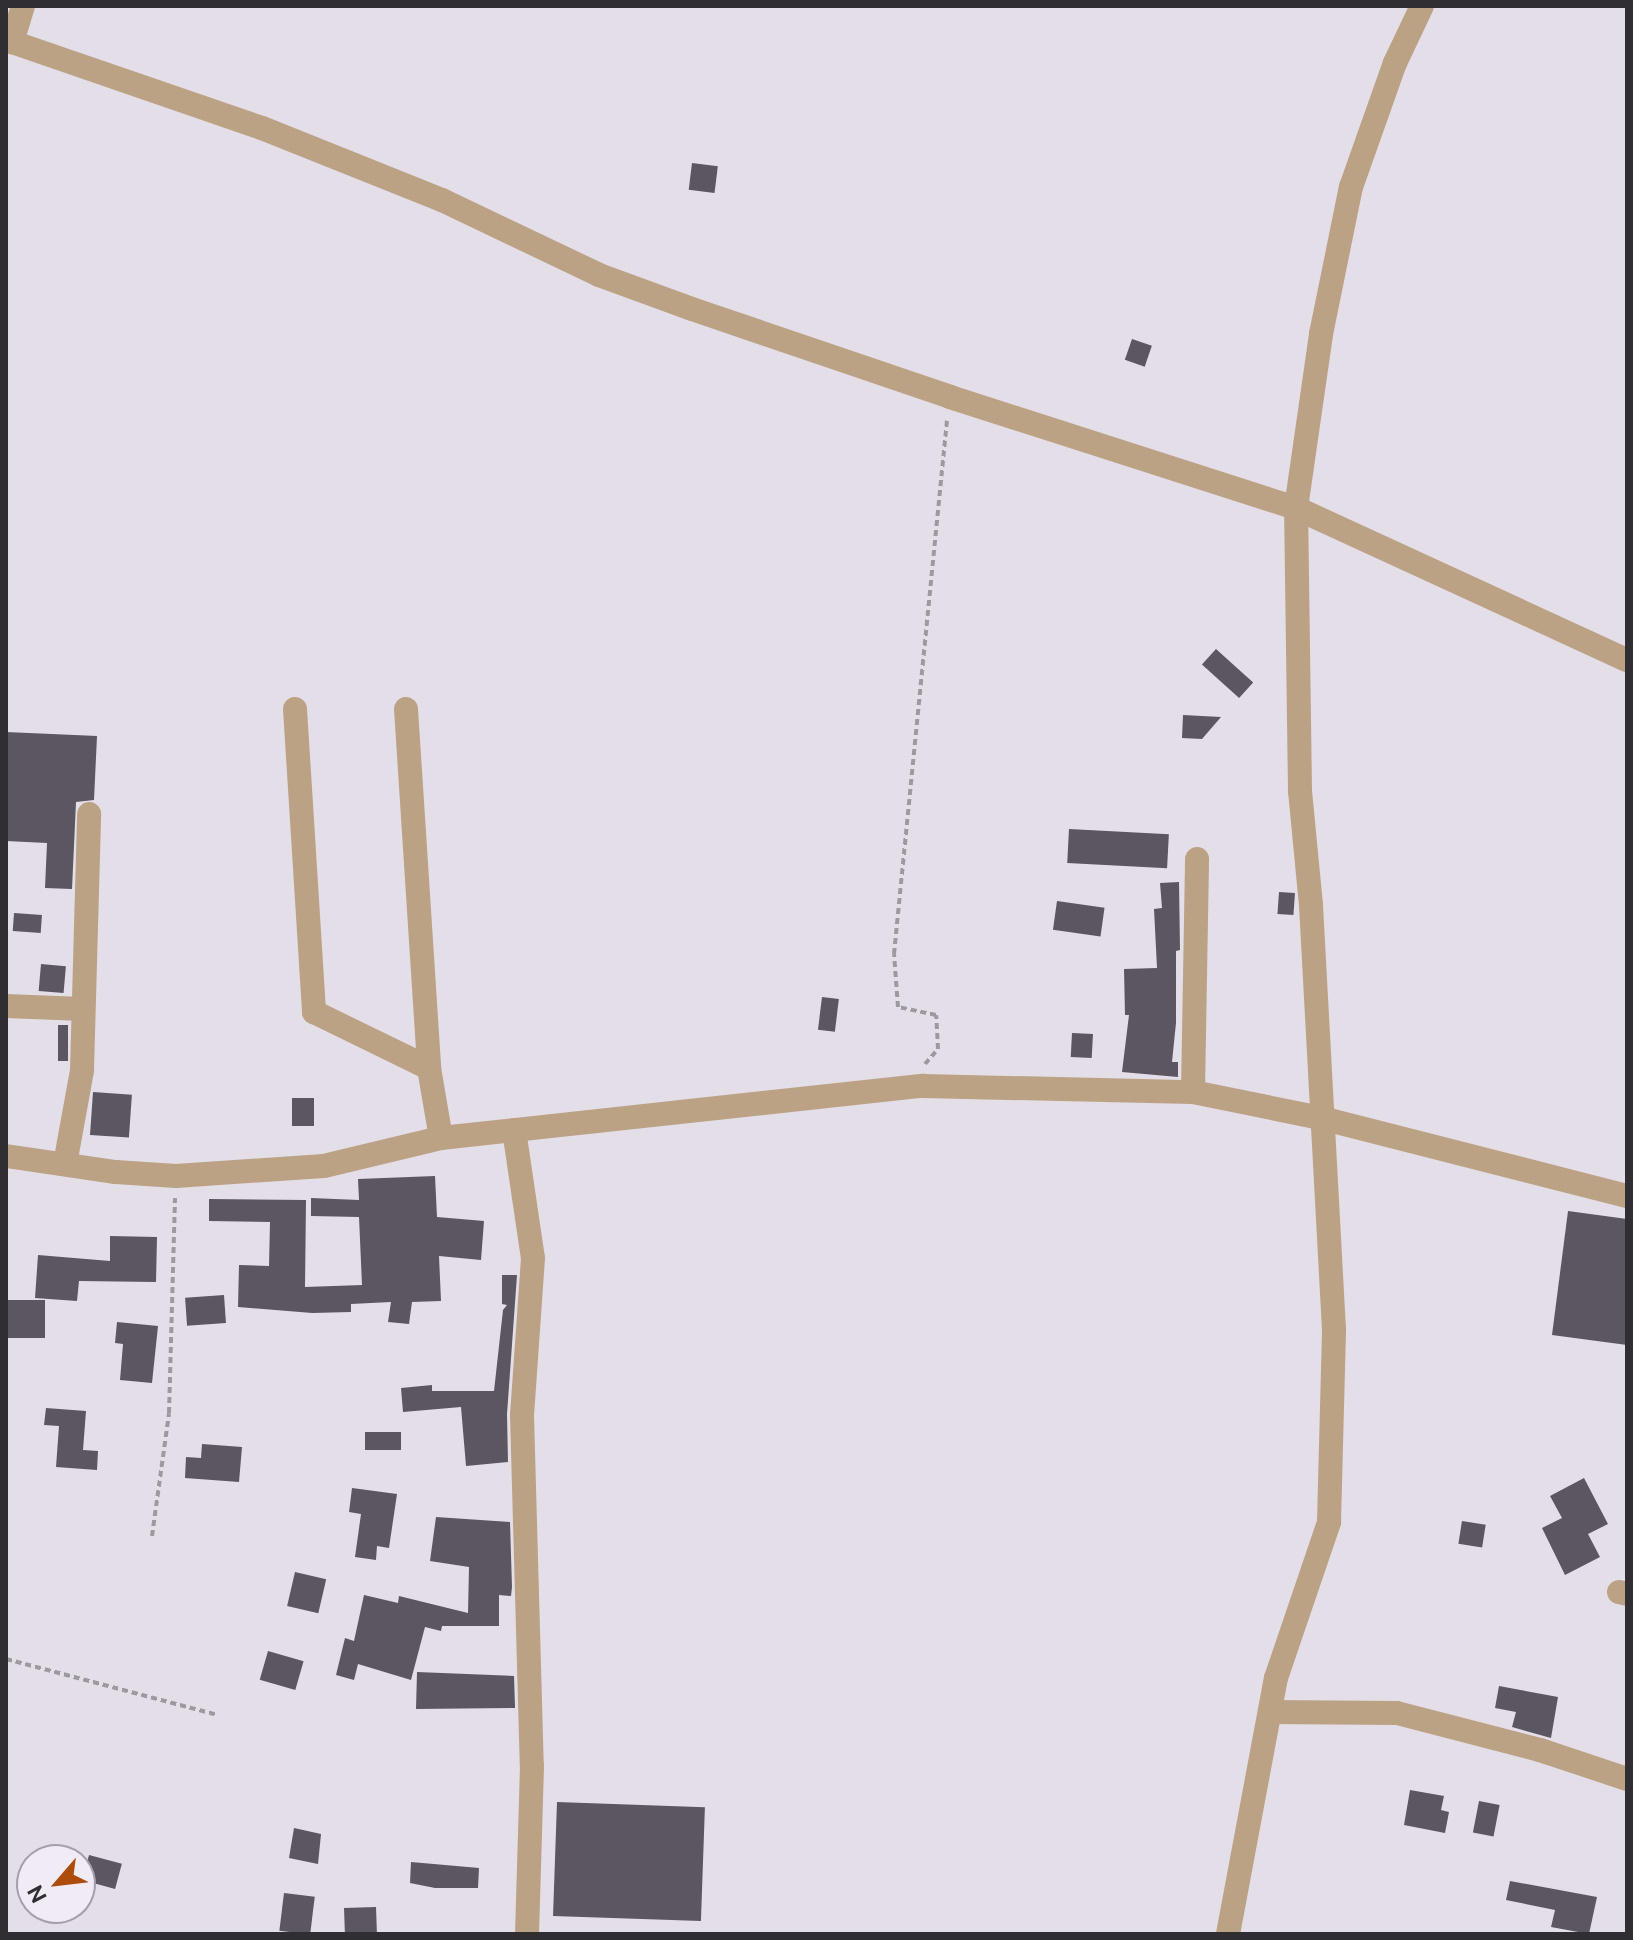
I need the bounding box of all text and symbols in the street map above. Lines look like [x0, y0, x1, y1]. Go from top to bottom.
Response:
north arrow [16, 1844, 96, 1924]
text: N [21, 1881, 51, 1908]

